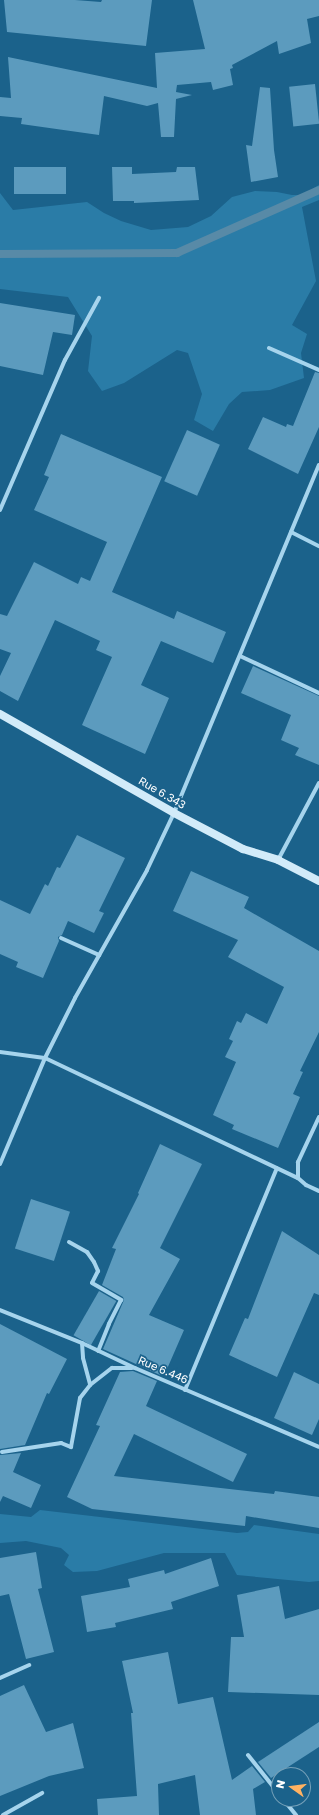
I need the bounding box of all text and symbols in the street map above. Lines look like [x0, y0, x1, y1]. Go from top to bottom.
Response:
street label: Rue 6.343 [136, 774, 188, 812]
street label: Rue 6.446 [136, 1354, 190, 1386]
north arrow [271, 1767, 311, 1807]
text: N [273, 1779, 287, 1790]

